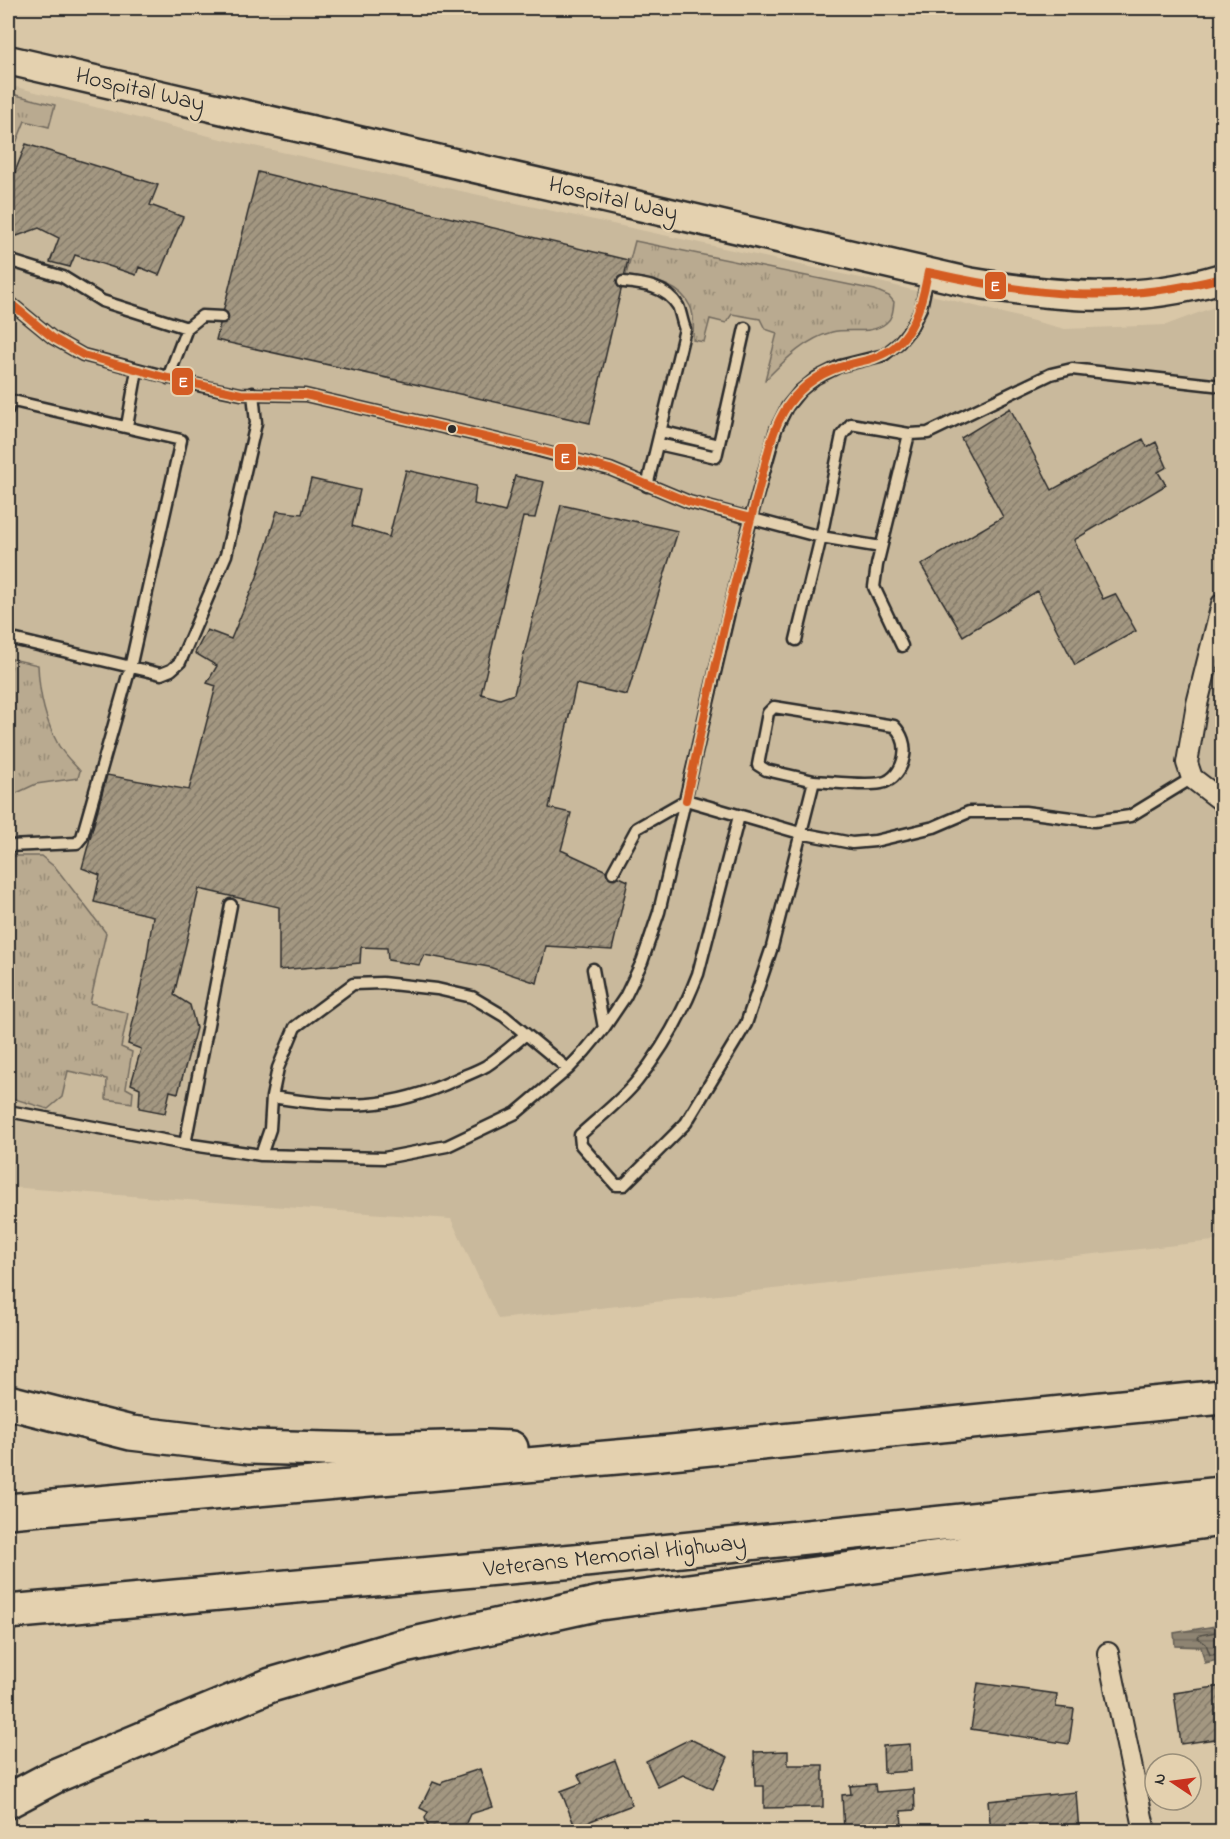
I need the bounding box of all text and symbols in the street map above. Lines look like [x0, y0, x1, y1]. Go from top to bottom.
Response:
street label: Hospital Way [72, 59, 208, 124]
street label: Hospital Way [545, 168, 681, 233]
line badge: E [984, 271, 1007, 300]
text: E [990, 275, 1000, 299]
line badge: E [171, 367, 194, 396]
text: E [178, 371, 188, 395]
unlabelled marker [446, 423, 458, 435]
line badge: E [554, 443, 577, 471]
text: E [560, 447, 570, 471]
street label: Veterans Memorial Highway [481, 1526, 748, 1589]
north arrow [1143, 1752, 1203, 1812]
text: N [1147, 1771, 1173, 1787]

